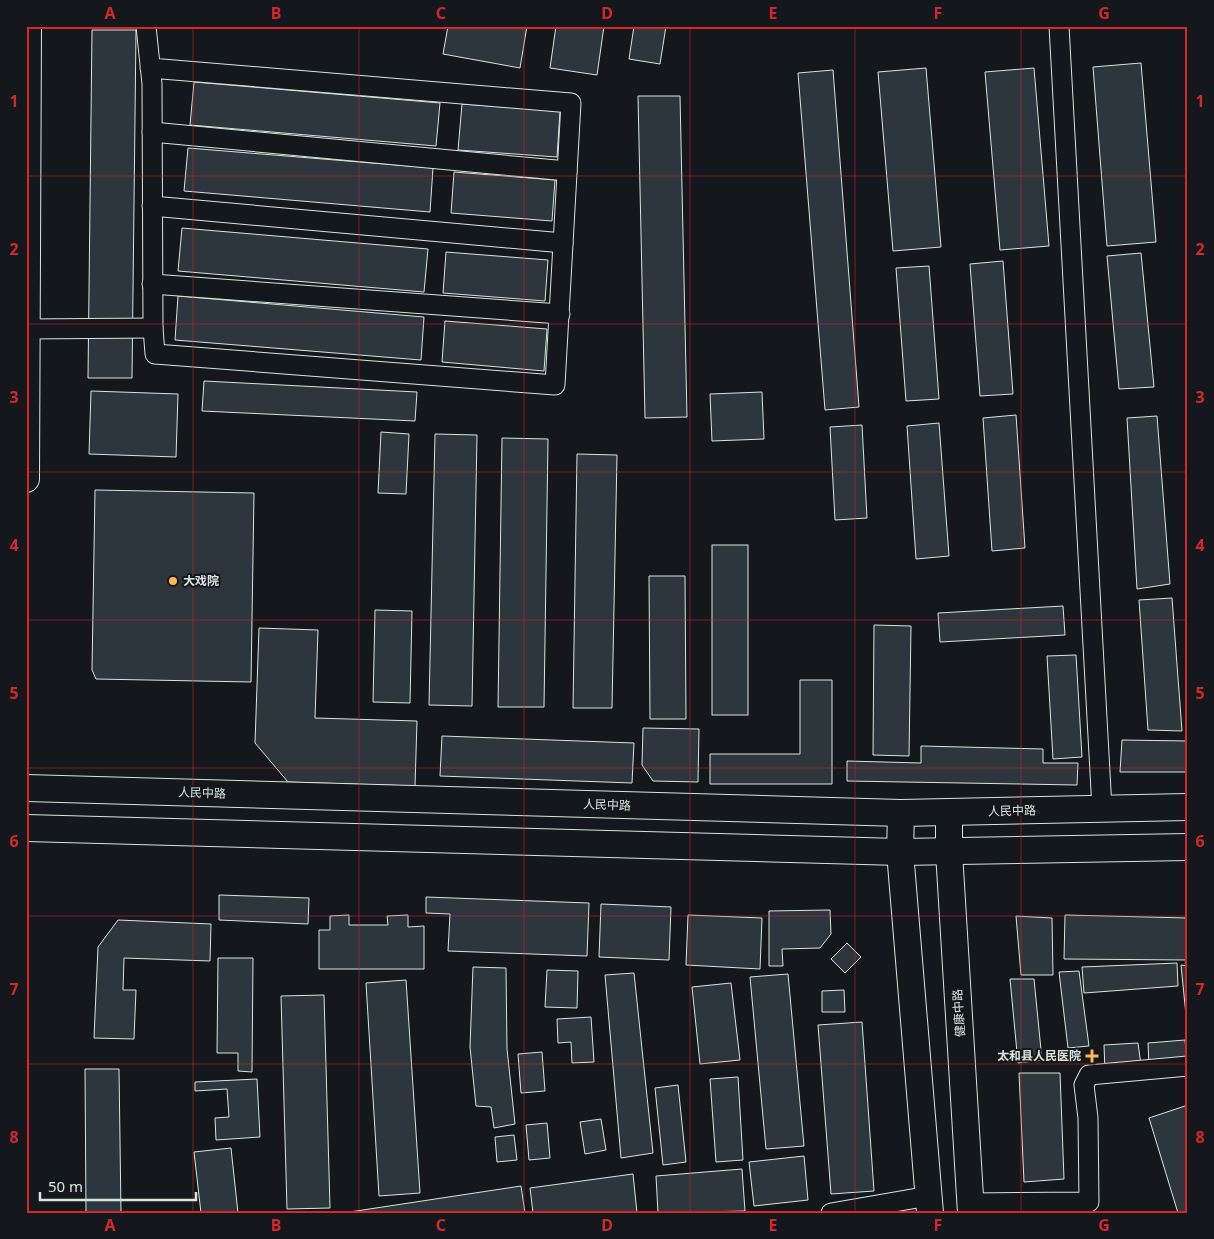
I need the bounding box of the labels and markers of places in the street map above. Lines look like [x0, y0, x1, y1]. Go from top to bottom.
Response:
place label: 大戏院 [183, 572, 219, 589]
marker: 大戏院 [167, 575, 179, 587]
place label: 太和县人民医院 [997, 1047, 1081, 1064]
marker: 太和县人民医院 [1085, 1049, 1099, 1063]

